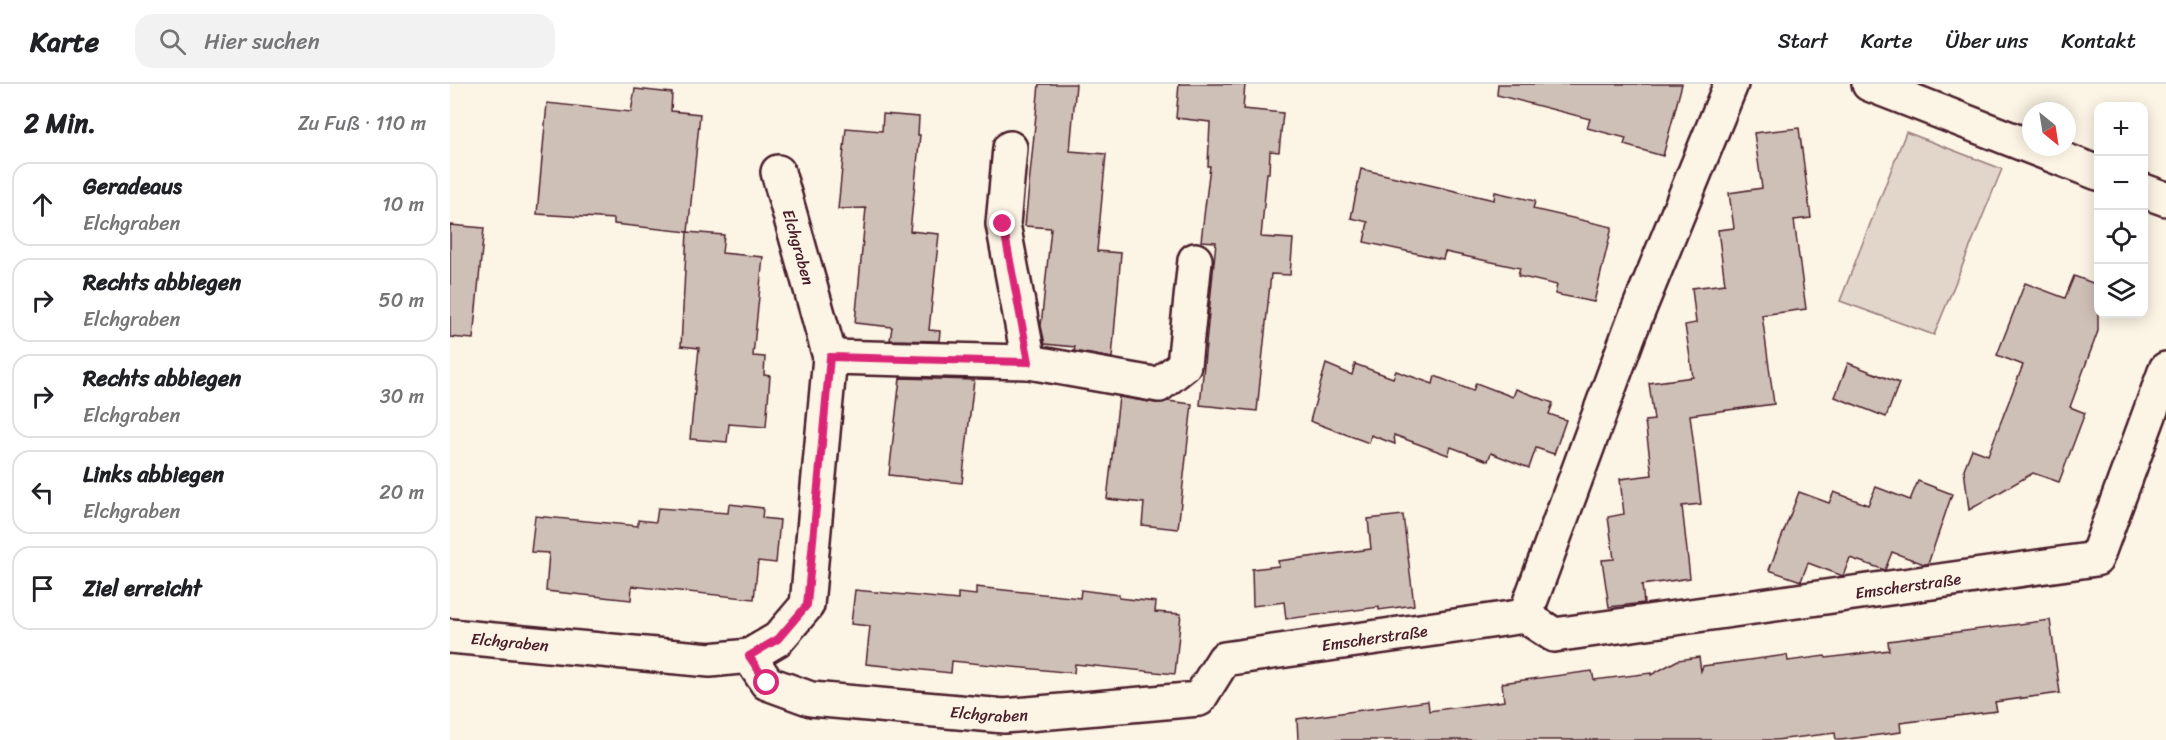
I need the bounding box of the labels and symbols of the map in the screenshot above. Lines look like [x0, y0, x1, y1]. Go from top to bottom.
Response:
north arrow [2022, 102, 2076, 156]
street label: Elchgraben [774, 206, 823, 289]
route end [989, 210, 1015, 236]
street label: Emscherstraße [1853, 564, 1963, 608]
street label: Emscherstraße [1320, 616, 1430, 660]
street label: Elchgraben [470, 624, 550, 660]
route start [753, 669, 779, 695]
street label: Elchgraben [949, 697, 1030, 731]

